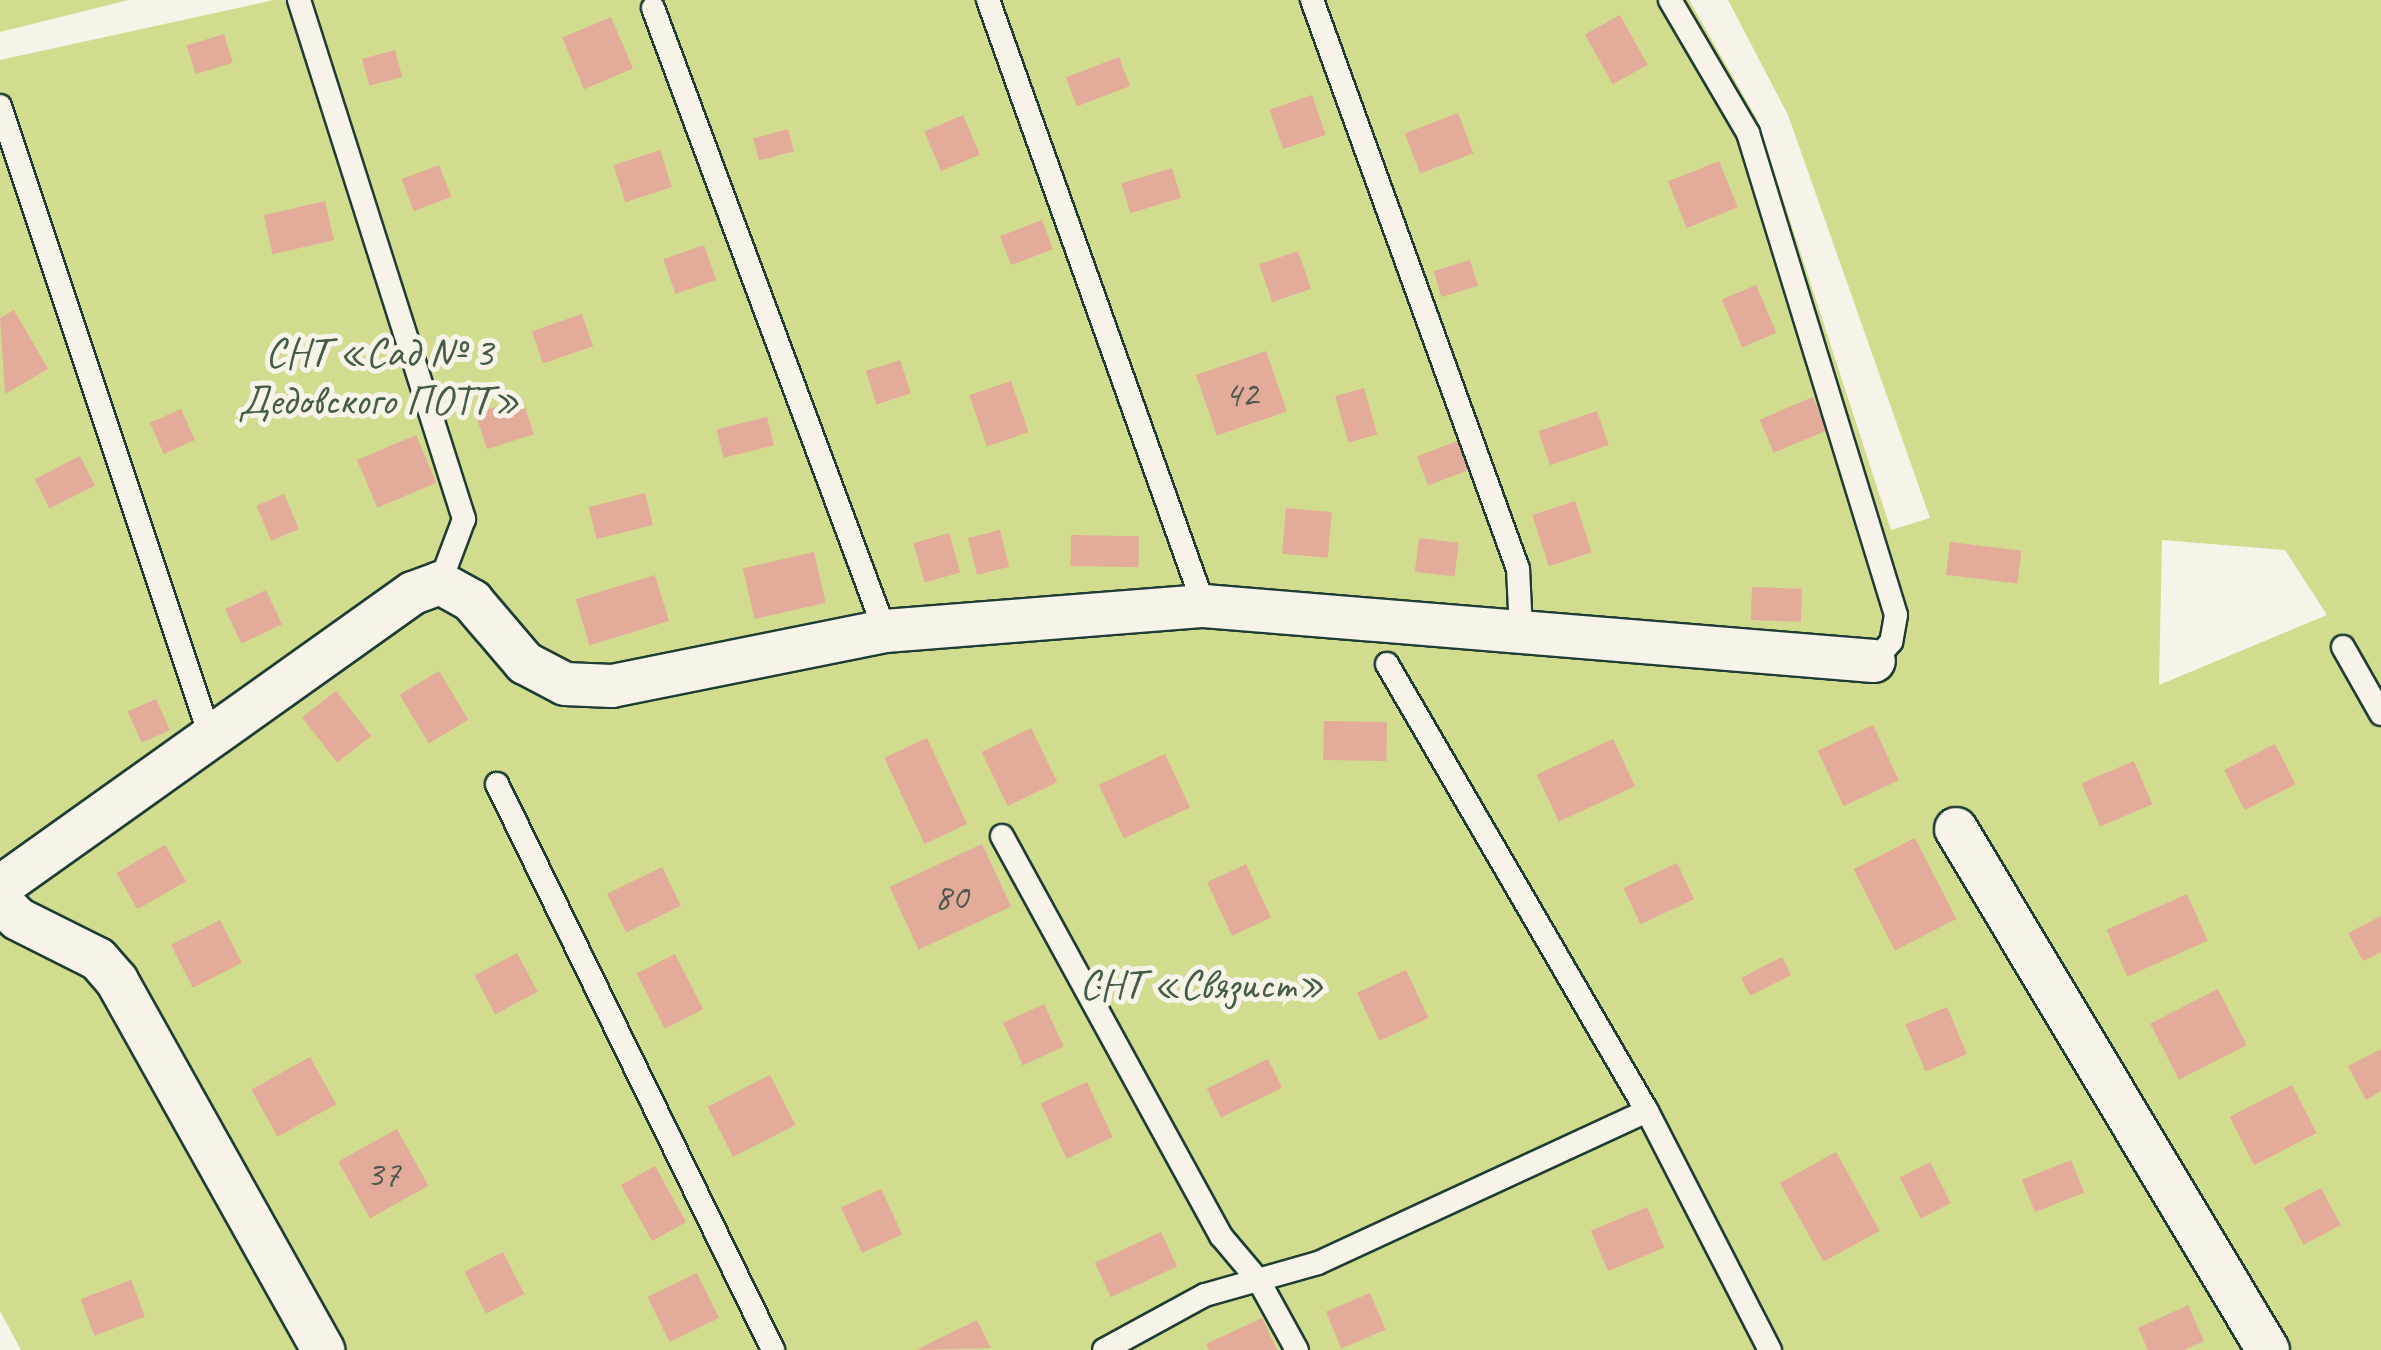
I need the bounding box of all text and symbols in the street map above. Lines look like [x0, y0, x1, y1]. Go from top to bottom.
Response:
park label: СНТ «Сад № 3 Дедовского ПОТТ» [238, 328, 520, 426]
house number: 42 [1224, 371, 1258, 417]
house number: 80 [934, 874, 968, 920]
park label: СНТ «Связист» [1080, 960, 1324, 1010]
house number: 37 [366, 1151, 400, 1197]

